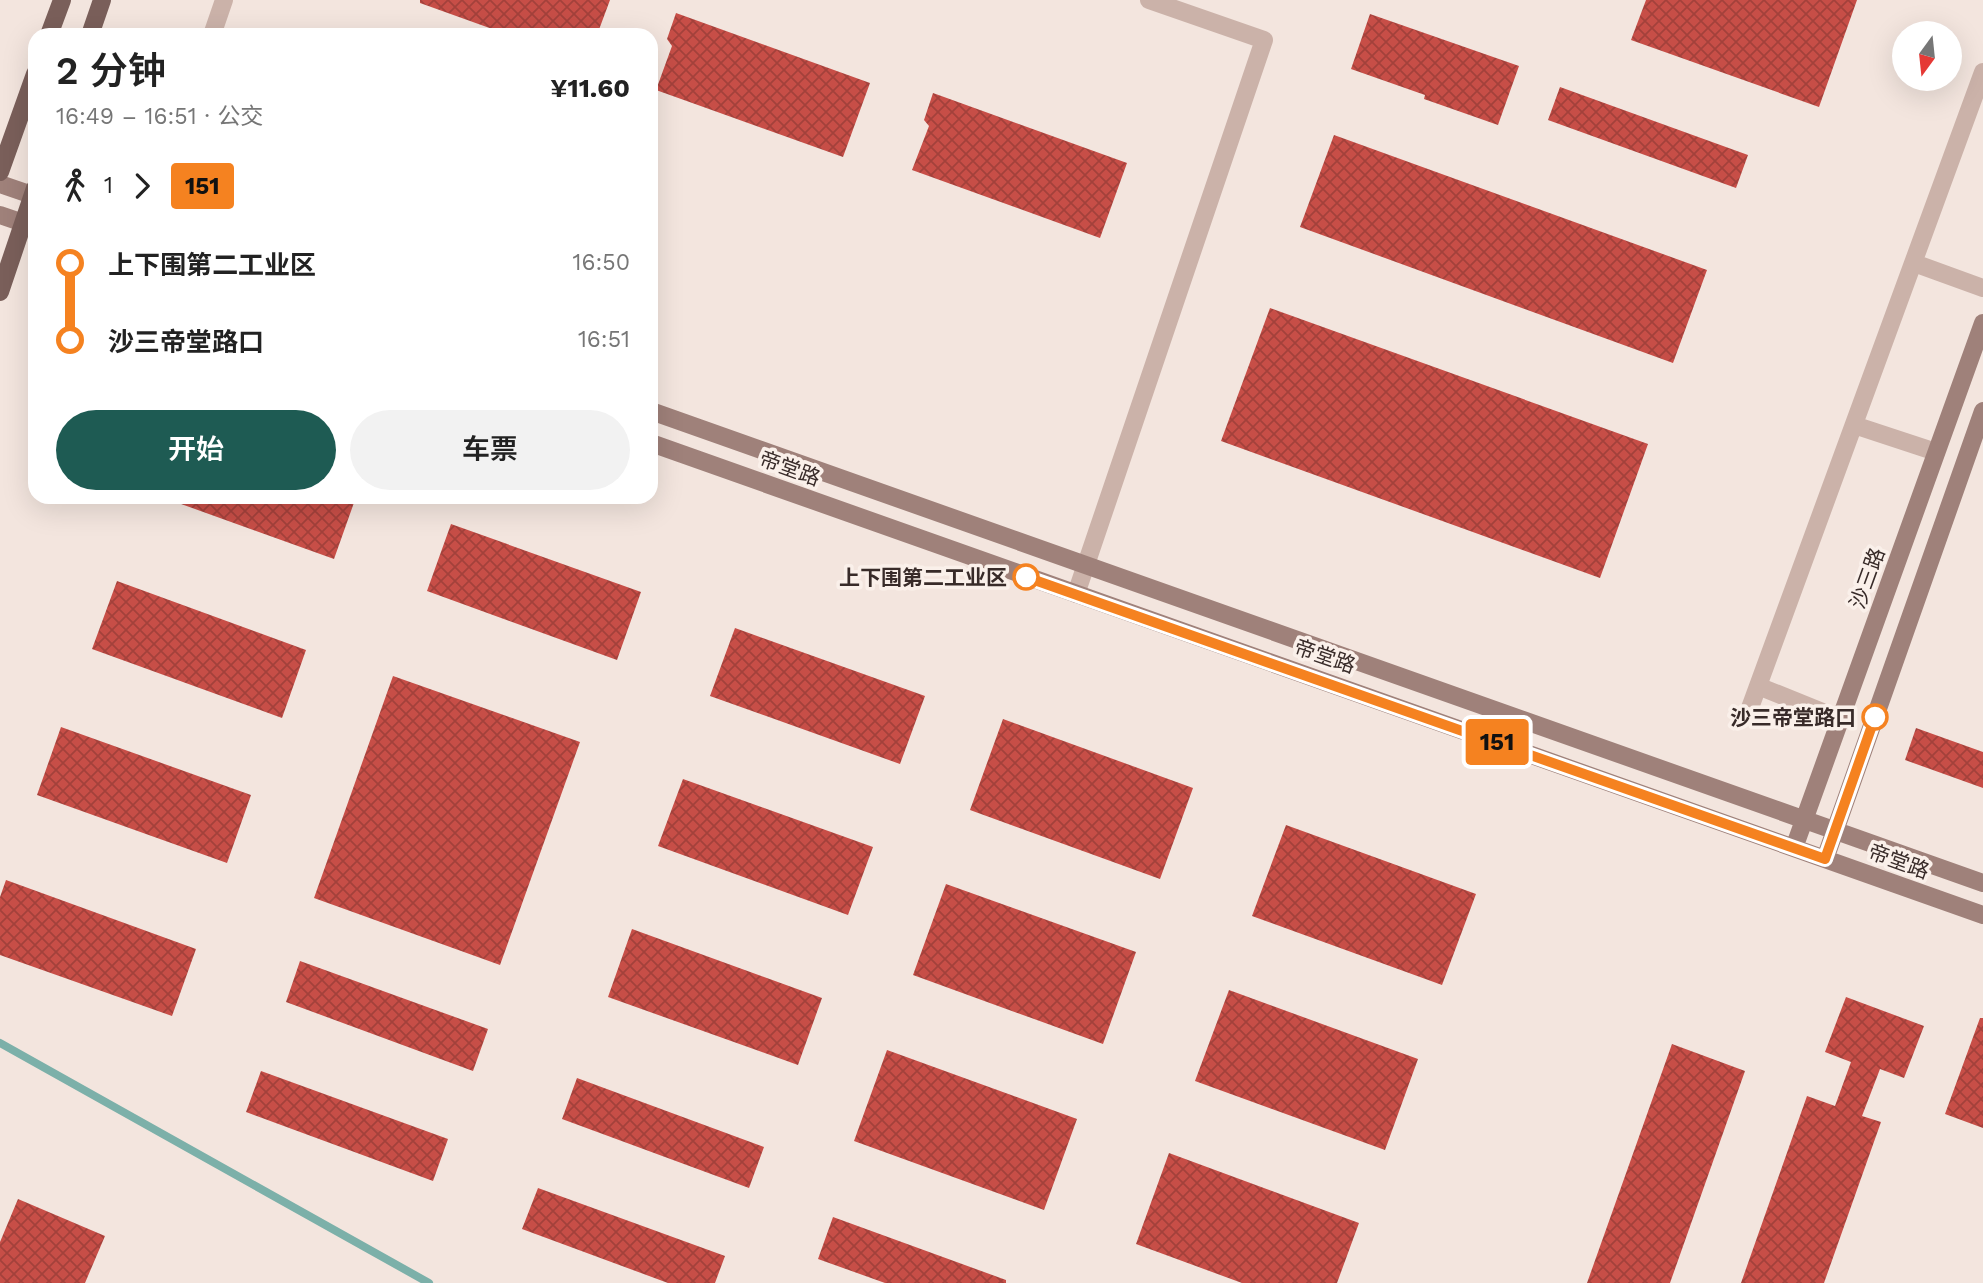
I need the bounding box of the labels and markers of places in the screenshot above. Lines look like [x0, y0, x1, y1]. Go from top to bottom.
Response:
marker: 上下围第二工业区 [1013, 564, 1039, 590]
place label: 上下围第二工业区 [839, 565, 1007, 590]
marker: 沙三帝堂路口 [1862, 704, 1888, 730]
place label: 沙三帝堂路口 [1730, 705, 1856, 730]

